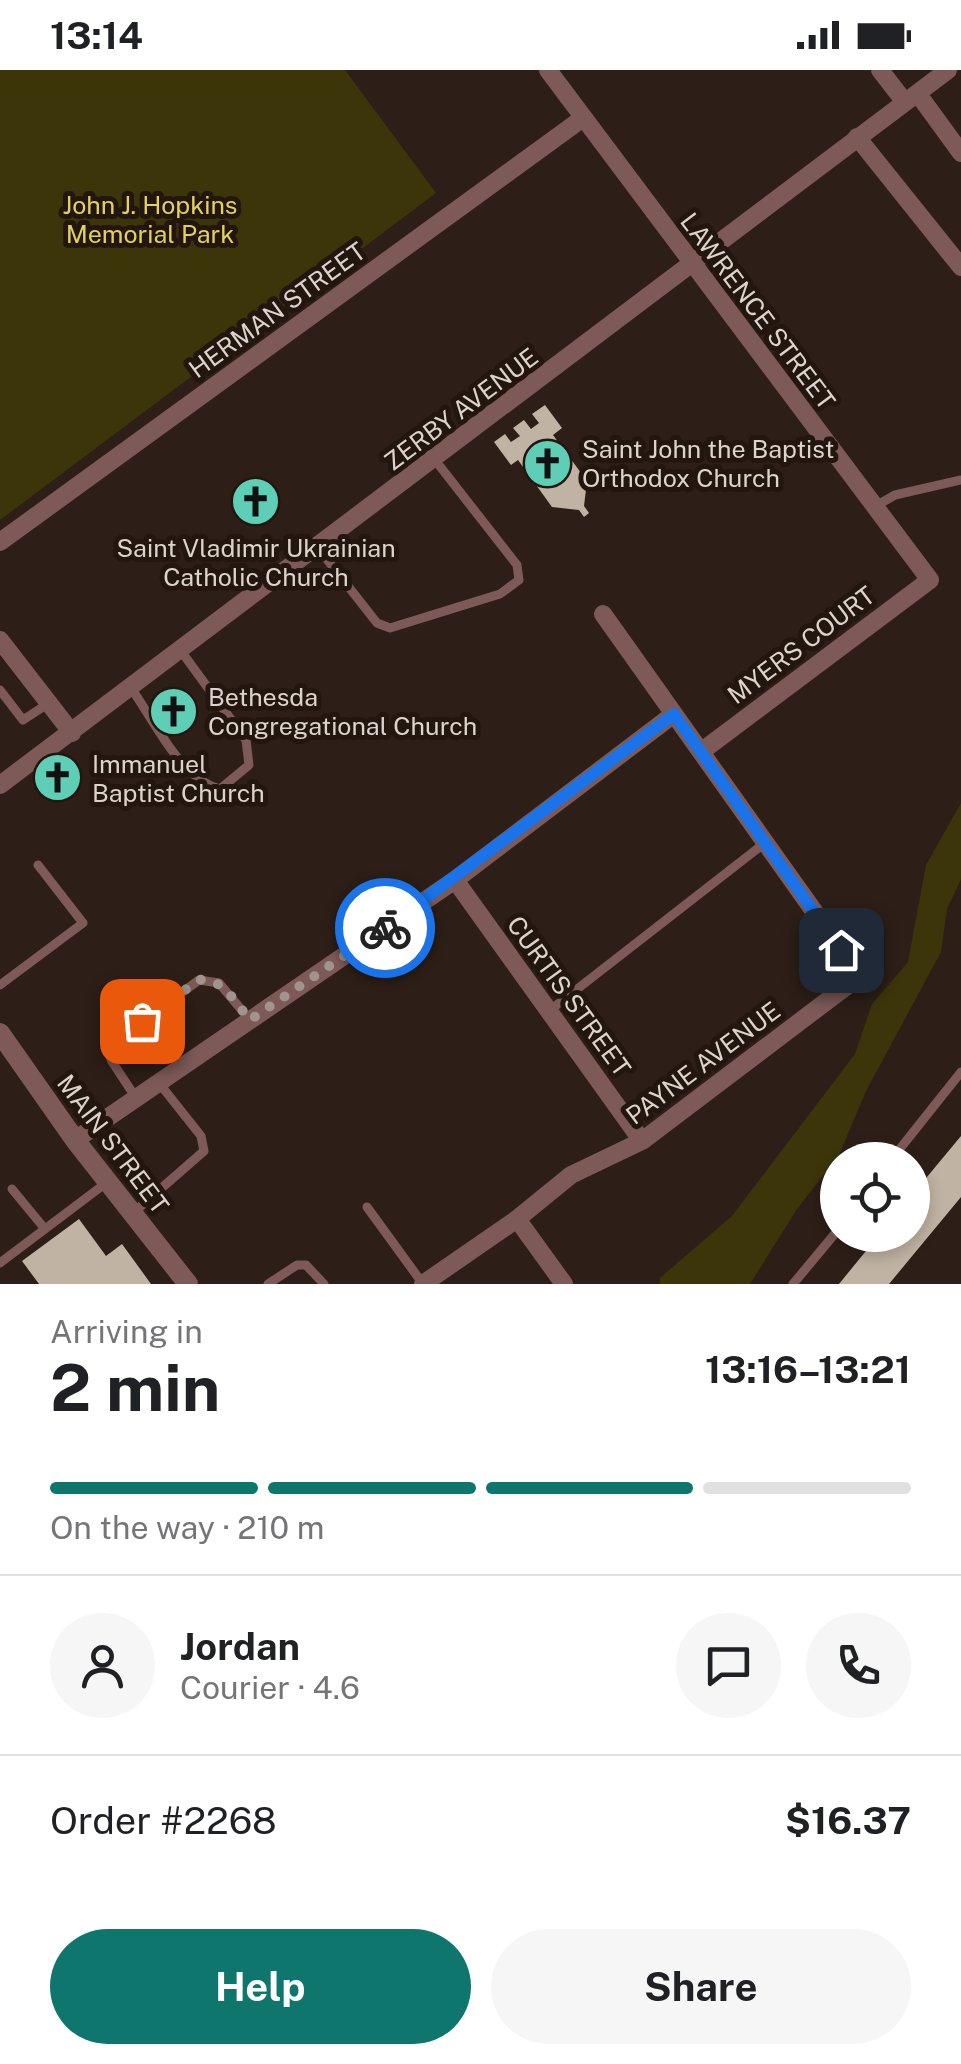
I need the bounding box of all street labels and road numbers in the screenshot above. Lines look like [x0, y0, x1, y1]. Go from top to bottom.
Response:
street label: LAWRENCE STREET [674, 207, 842, 415]
street label: HERMAN STREET [183, 236, 371, 384]
street label: ZERBY AVENUE [378, 342, 544, 476]
street label: MYERS COURT [722, 580, 881, 710]
street label: CURTIS STREET [501, 910, 637, 1082]
street label: PAYNE AVENUE [620, 995, 786, 1131]
street label: MAIN STREET [51, 1069, 175, 1220]

